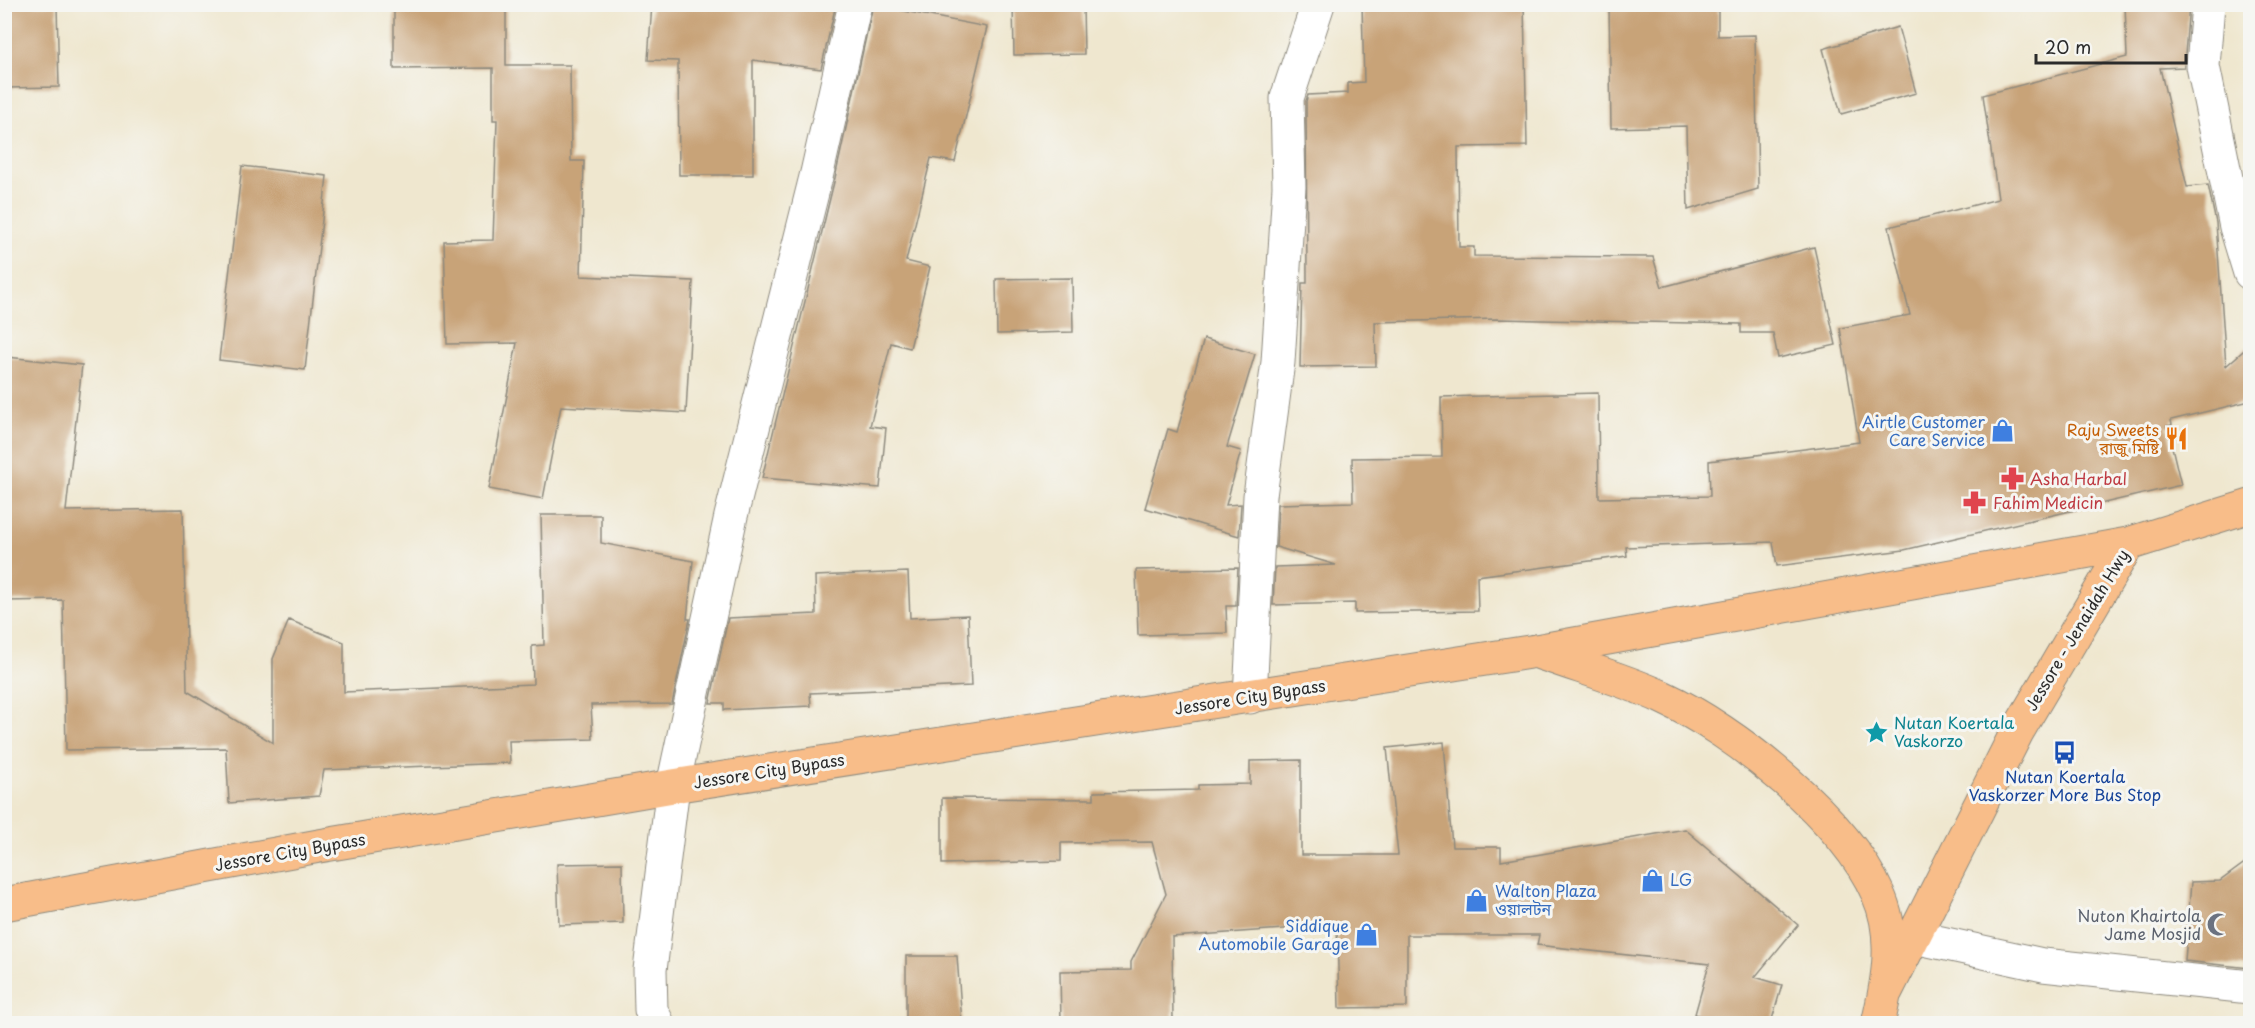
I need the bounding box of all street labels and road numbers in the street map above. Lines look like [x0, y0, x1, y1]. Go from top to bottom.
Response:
street label: Jessore - Jenaidah Hwy [2018, 544, 2134, 715]
street label: Jessore City Bypass [1173, 672, 1327, 720]
street label: Jessore City Bypass [692, 746, 846, 794]
street label: Jessore City Bypass [213, 826, 367, 876]

